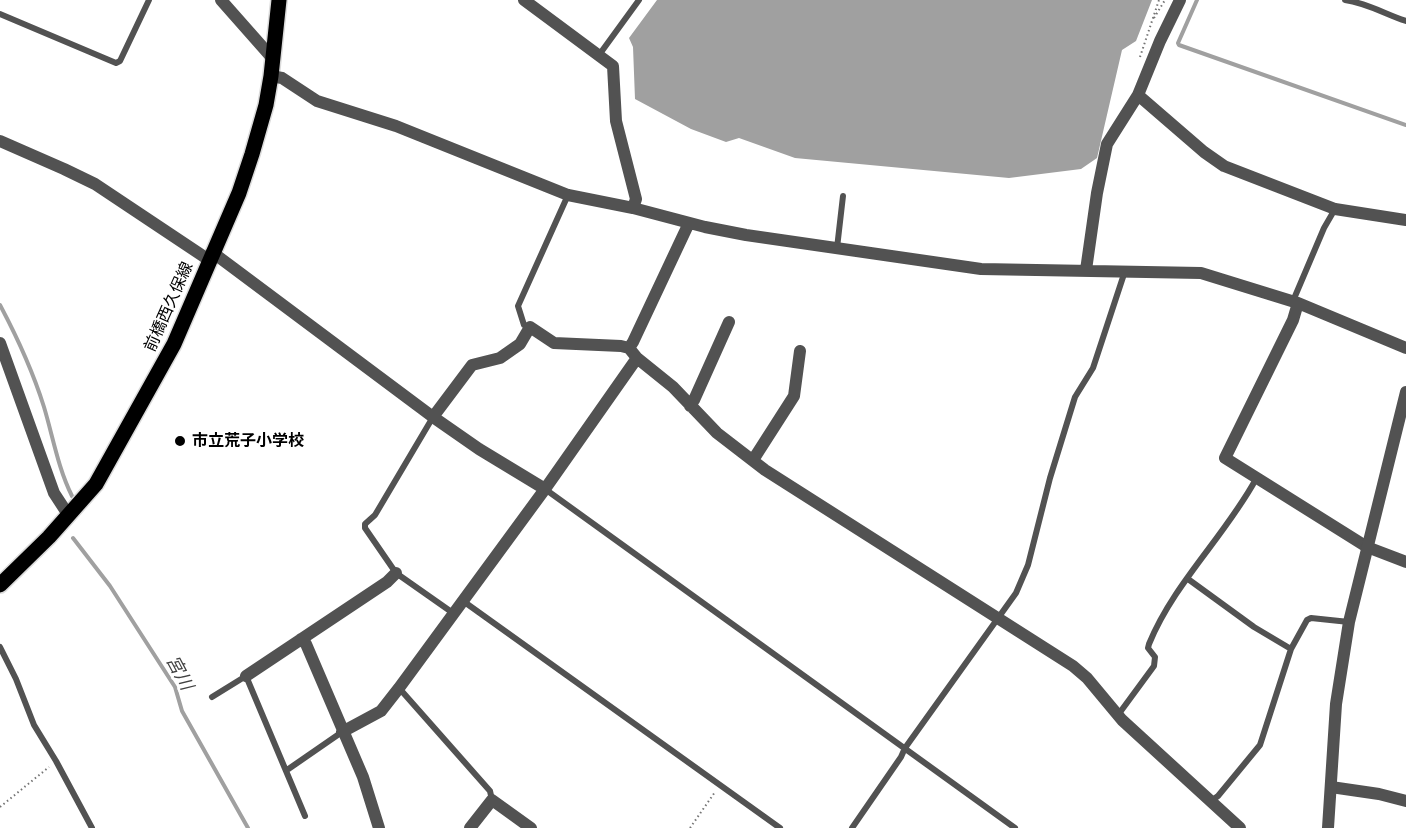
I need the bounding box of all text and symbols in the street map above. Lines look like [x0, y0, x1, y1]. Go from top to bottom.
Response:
street label: 前橋西久保線 [141, 259, 197, 355]
place label: 市立荒子小学校 [192, 431, 304, 451]
marker: 市立荒子小学校 [173, 434, 187, 448]
water label: 宮川 [161, 652, 197, 694]

